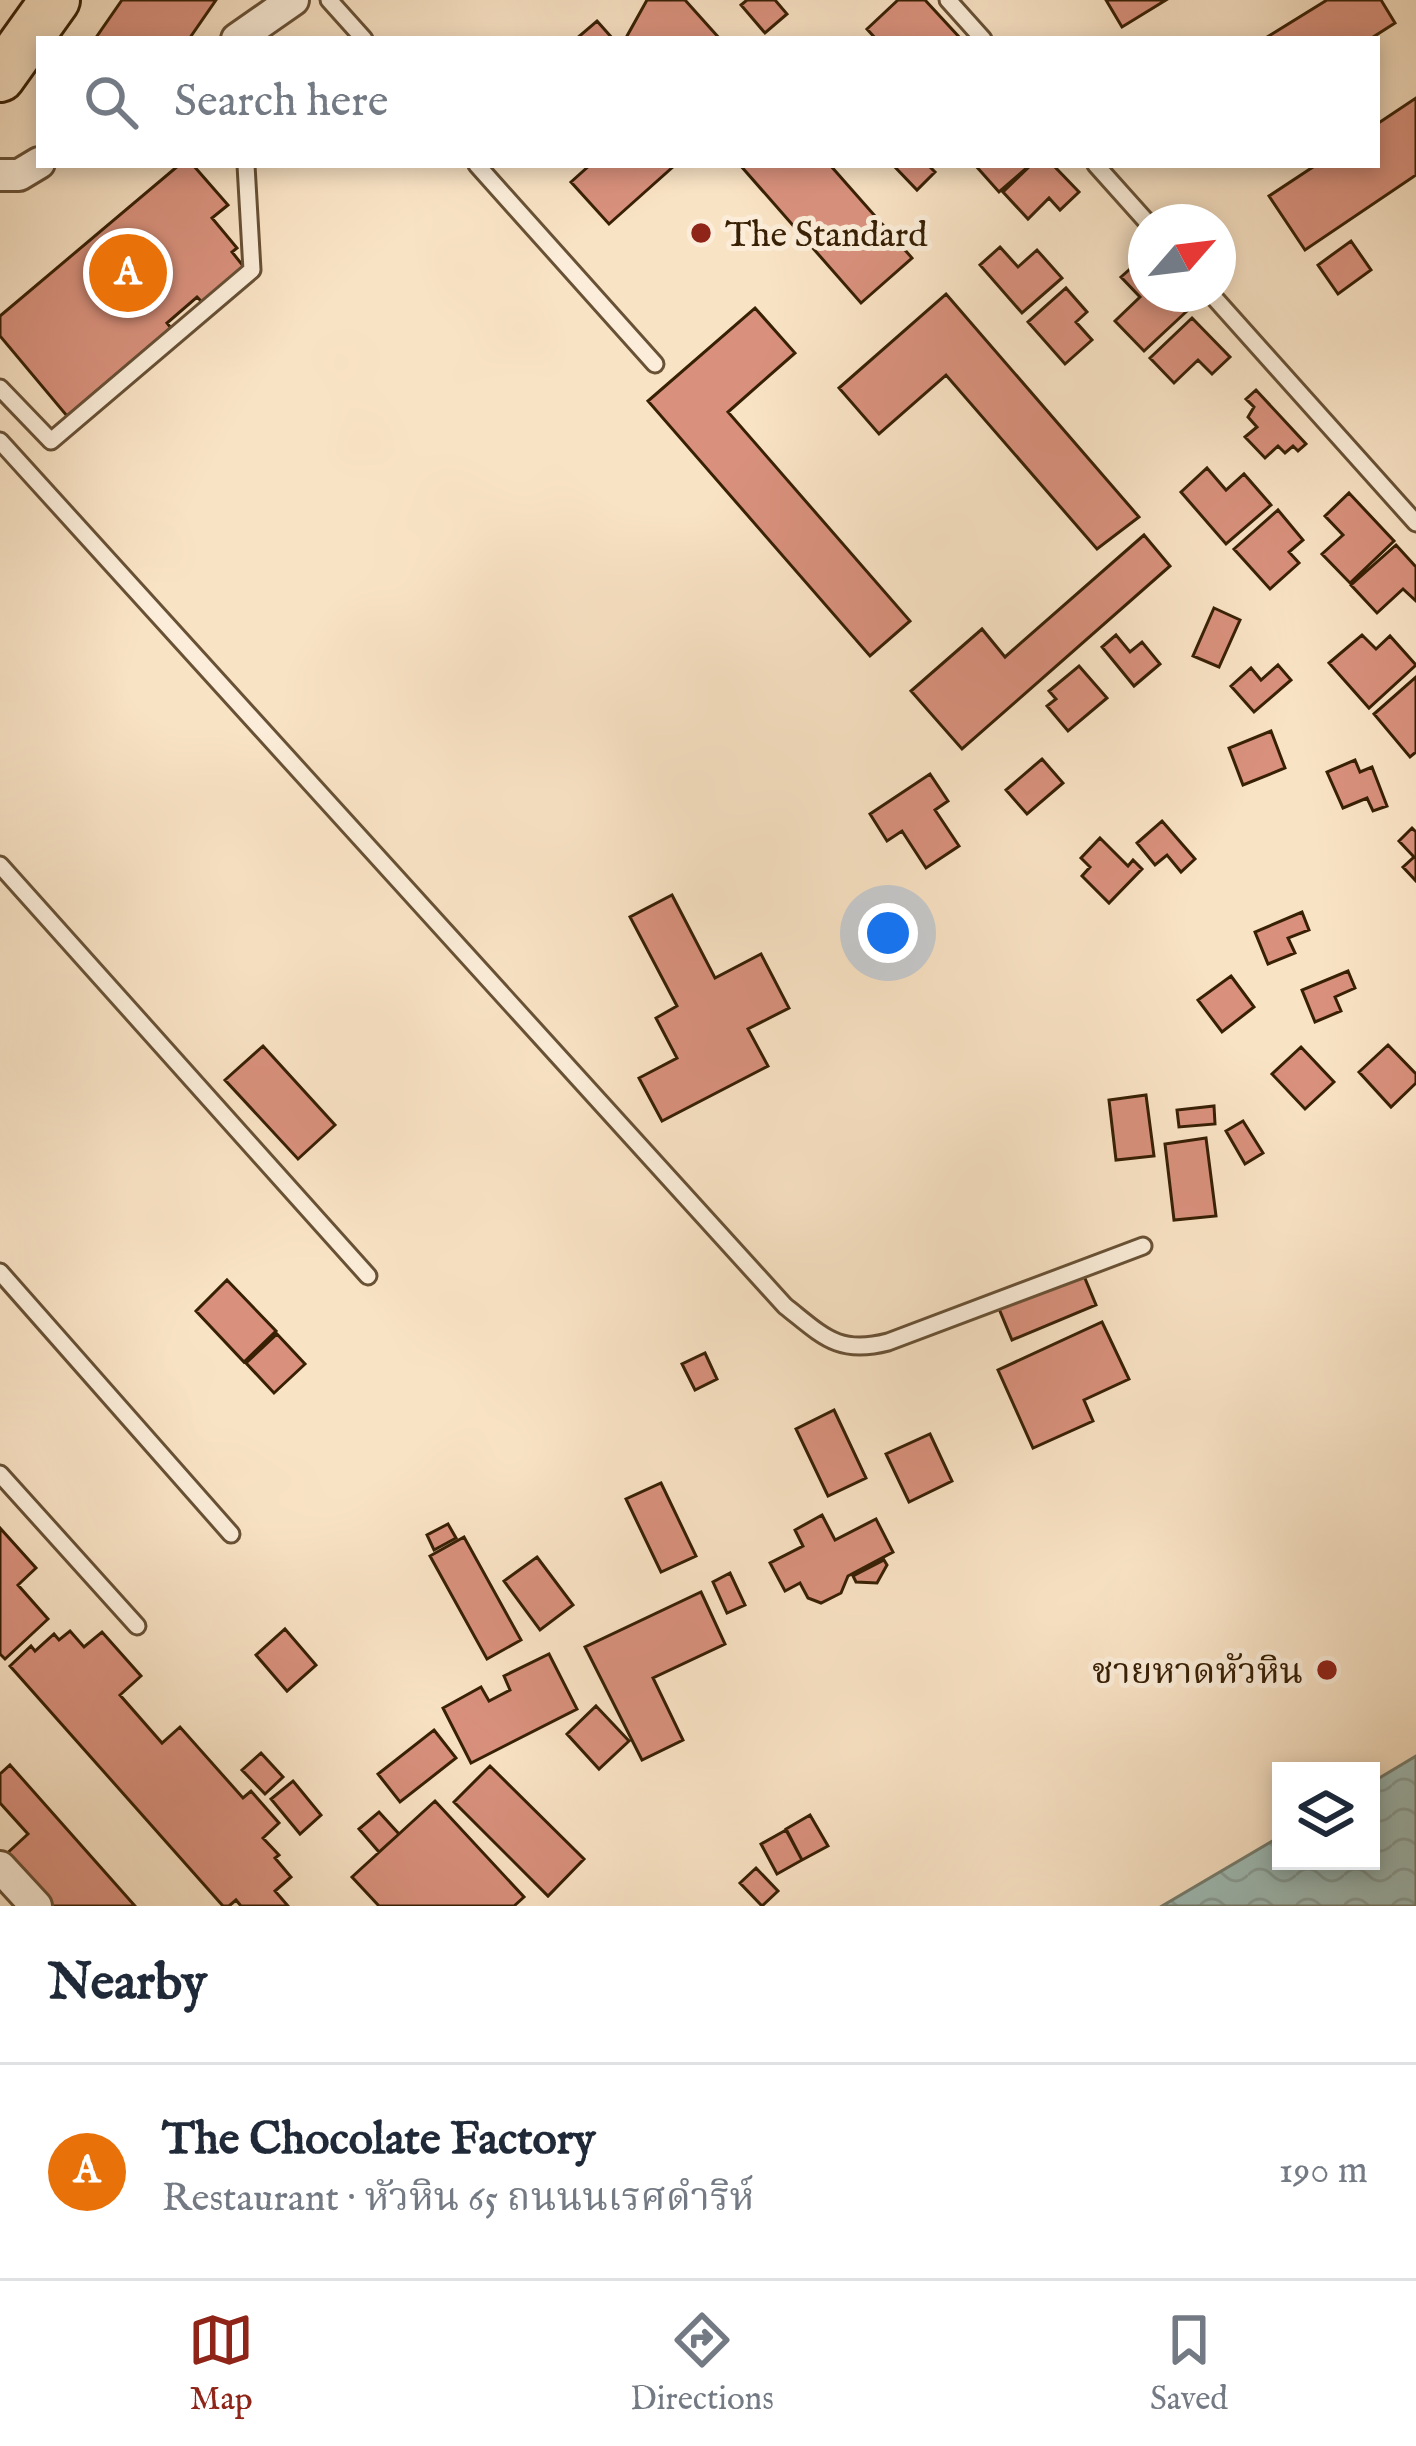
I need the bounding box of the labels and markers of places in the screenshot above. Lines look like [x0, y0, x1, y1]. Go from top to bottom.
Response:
place label: The Standard [725, 213, 928, 259]
marker: The Standard [688, 220, 714, 246]
pin: A [89, 228, 167, 318]
place label: ชายหาดหัวหิน [1092, 1650, 1303, 1696]
marker: ชายหาดหัวหิน [1314, 1657, 1340, 1683]

